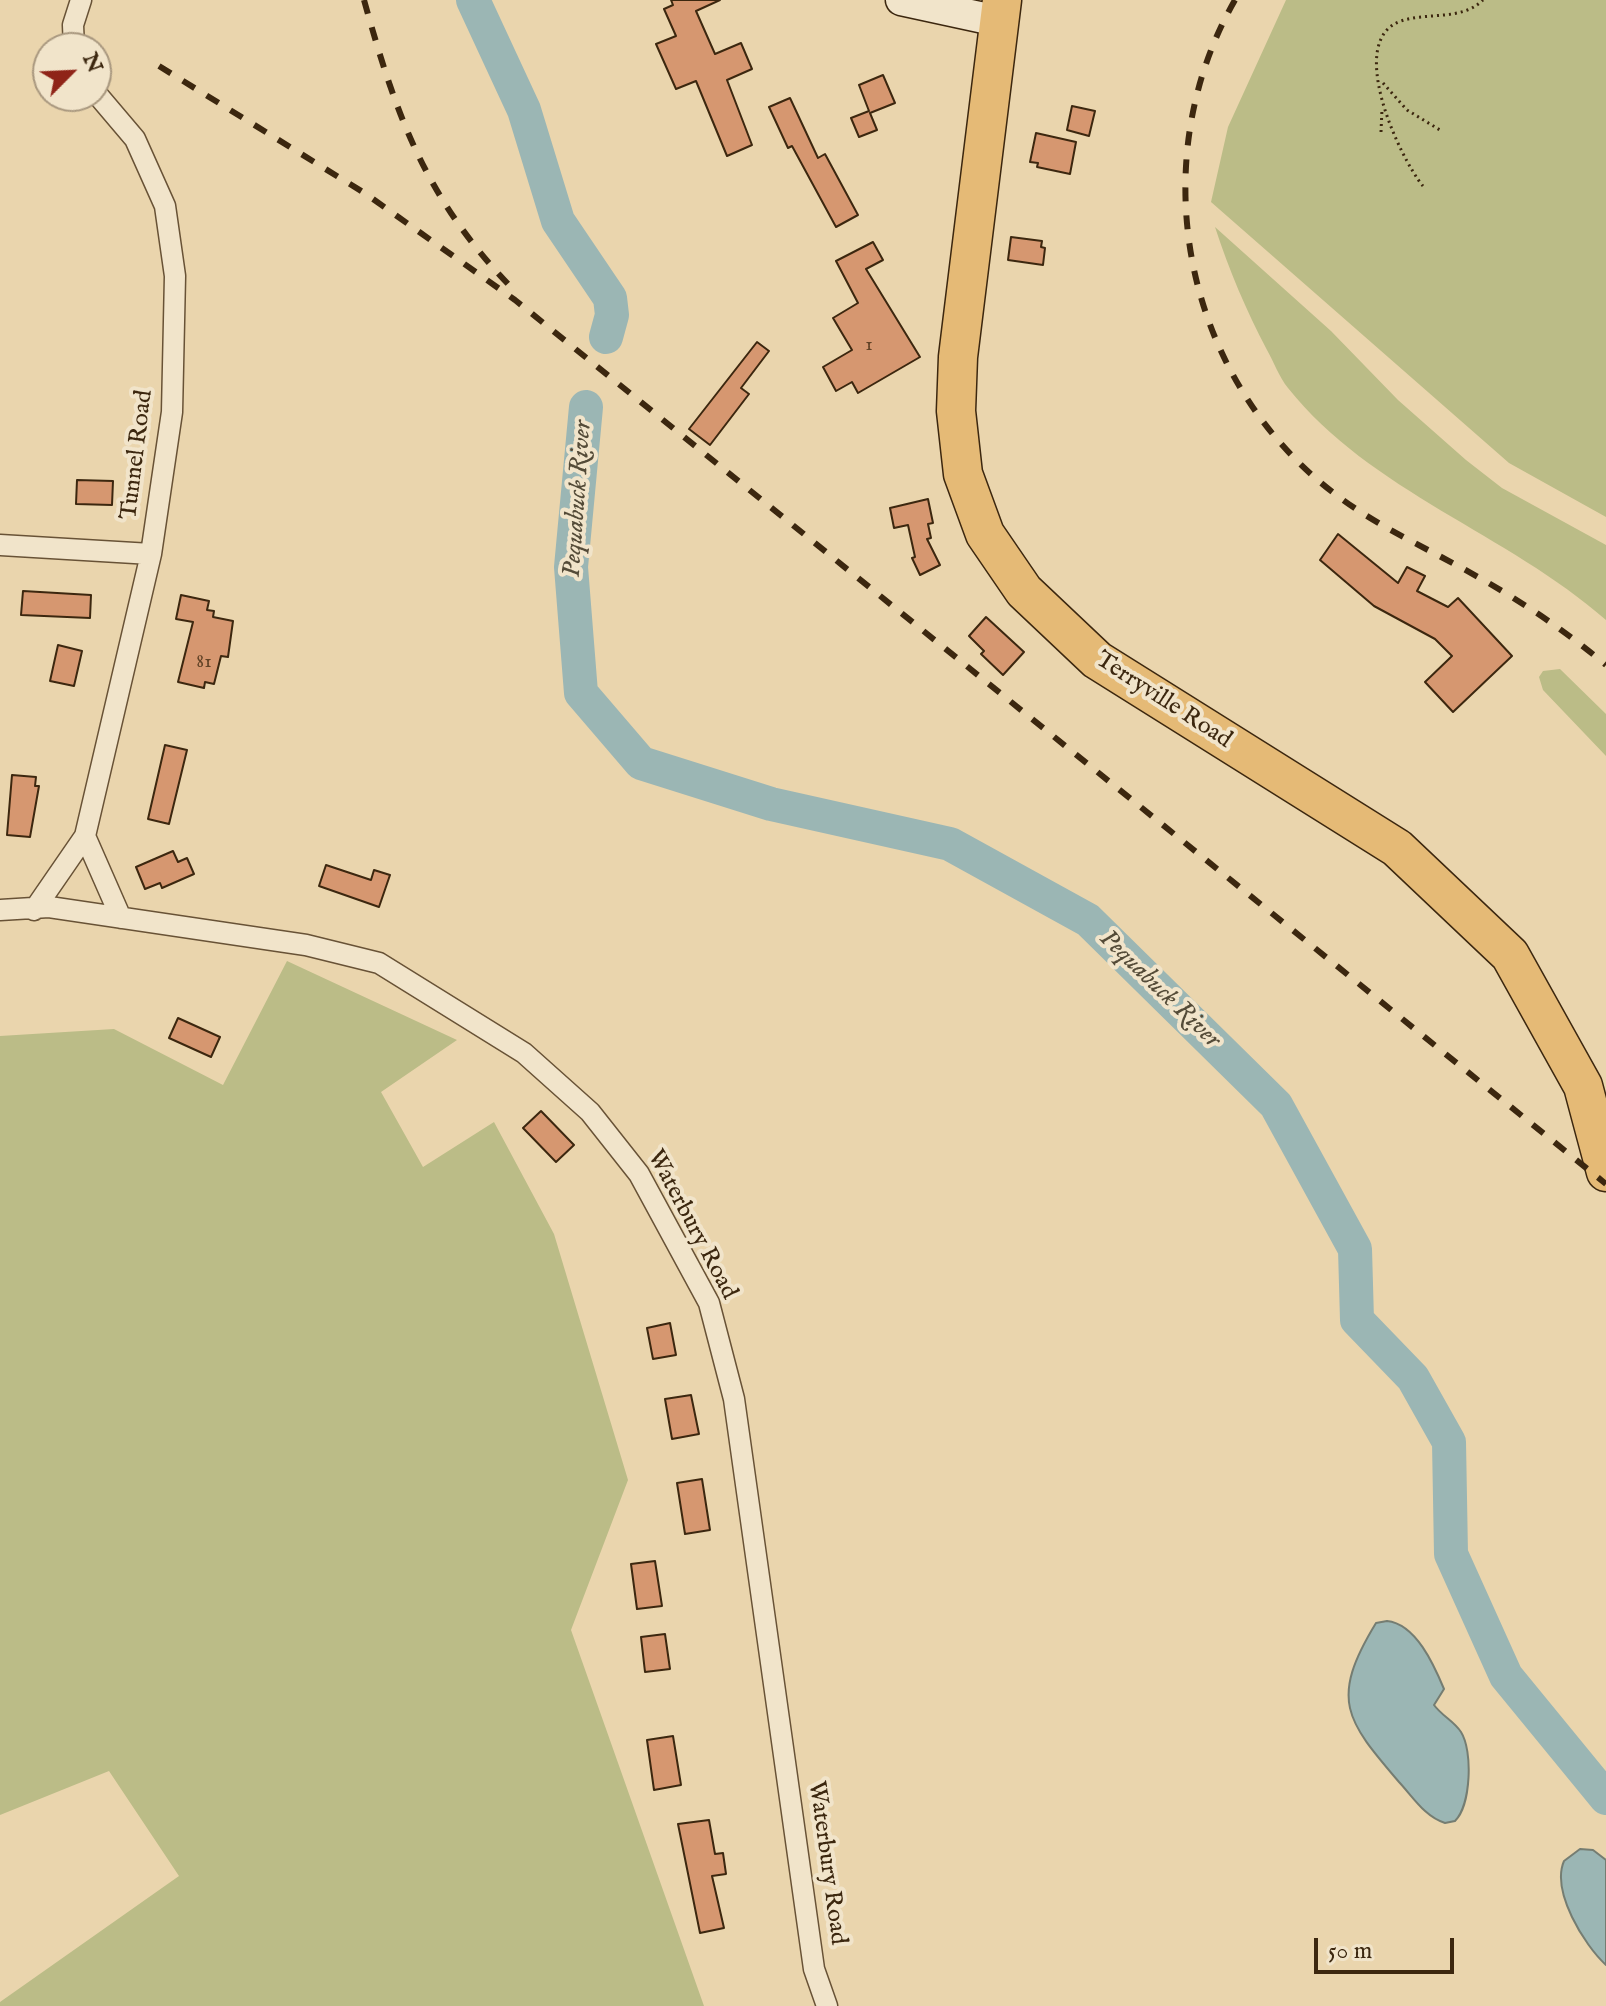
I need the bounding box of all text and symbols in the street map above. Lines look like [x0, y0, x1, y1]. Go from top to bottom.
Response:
north arrow [32, 32, 112, 112]
text: N [75, 49, 109, 77]
house number: 1 [865, 334, 873, 358]
street label: Tunnel Road [116, 388, 160, 522]
water label: Pequabuck River [558, 419, 600, 579]
street label: Terryville Road [1090, 646, 1236, 756]
house number: 81 [196, 651, 212, 675]
water label: Pequabuck River [1092, 924, 1226, 1056]
street label: Waterbury Road [640, 1145, 742, 1305]
street label: Waterbury Road [800, 1779, 852, 1947]
scale bar [1318, 1922, 1458, 1972]
text: 50 m [1328, 1936, 1372, 1967]

